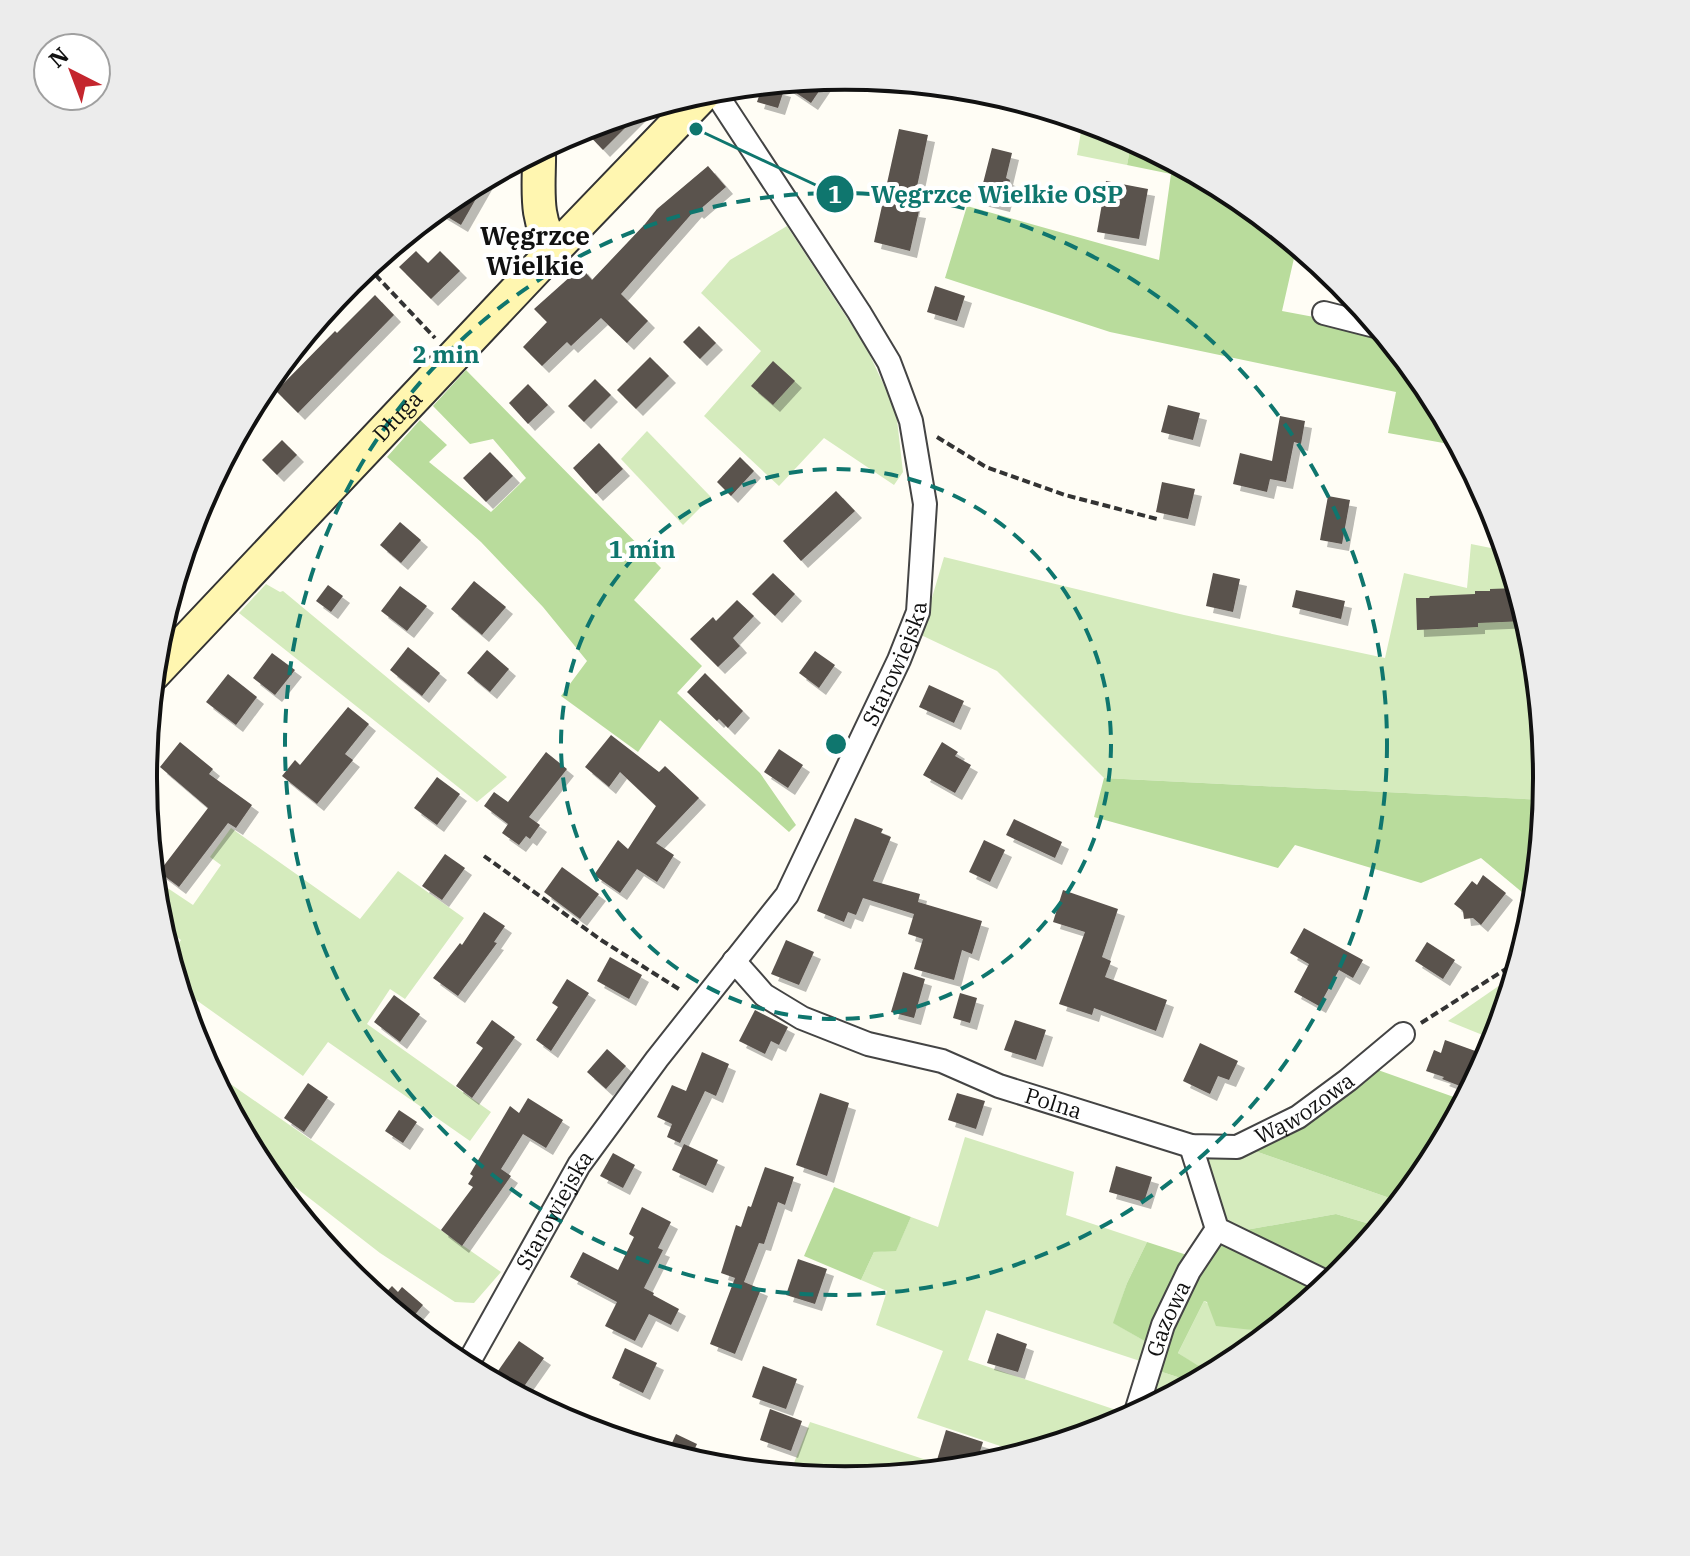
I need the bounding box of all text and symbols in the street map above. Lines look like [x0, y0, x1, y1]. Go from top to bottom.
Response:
north arrow [32, 32, 112, 112]
text: N [42, 40, 74, 73]
callout: Węgrzce Wielkie OSP [815, 170, 1139, 218]
text: 1 [828, 178, 842, 210]
text: Węgrzce Wielkie OSP [871, 178, 1123, 210]
district label: Węgrzce Wielkie [480, 218, 590, 282]
text: 2 min [412, 338, 480, 370]
street label: Długa [366, 384, 428, 447]
text: 1 min [608, 533, 676, 565]
street label: Starowiejska [855, 601, 933, 730]
centre of rings [822, 730, 850, 758]
street label: Wąwozowa [1250, 1065, 1360, 1150]
street label: Polna [1021, 1080, 1086, 1125]
street label: Starowiejska [508, 1144, 599, 1275]
street label: Gazowa [1139, 1275, 1196, 1360]

